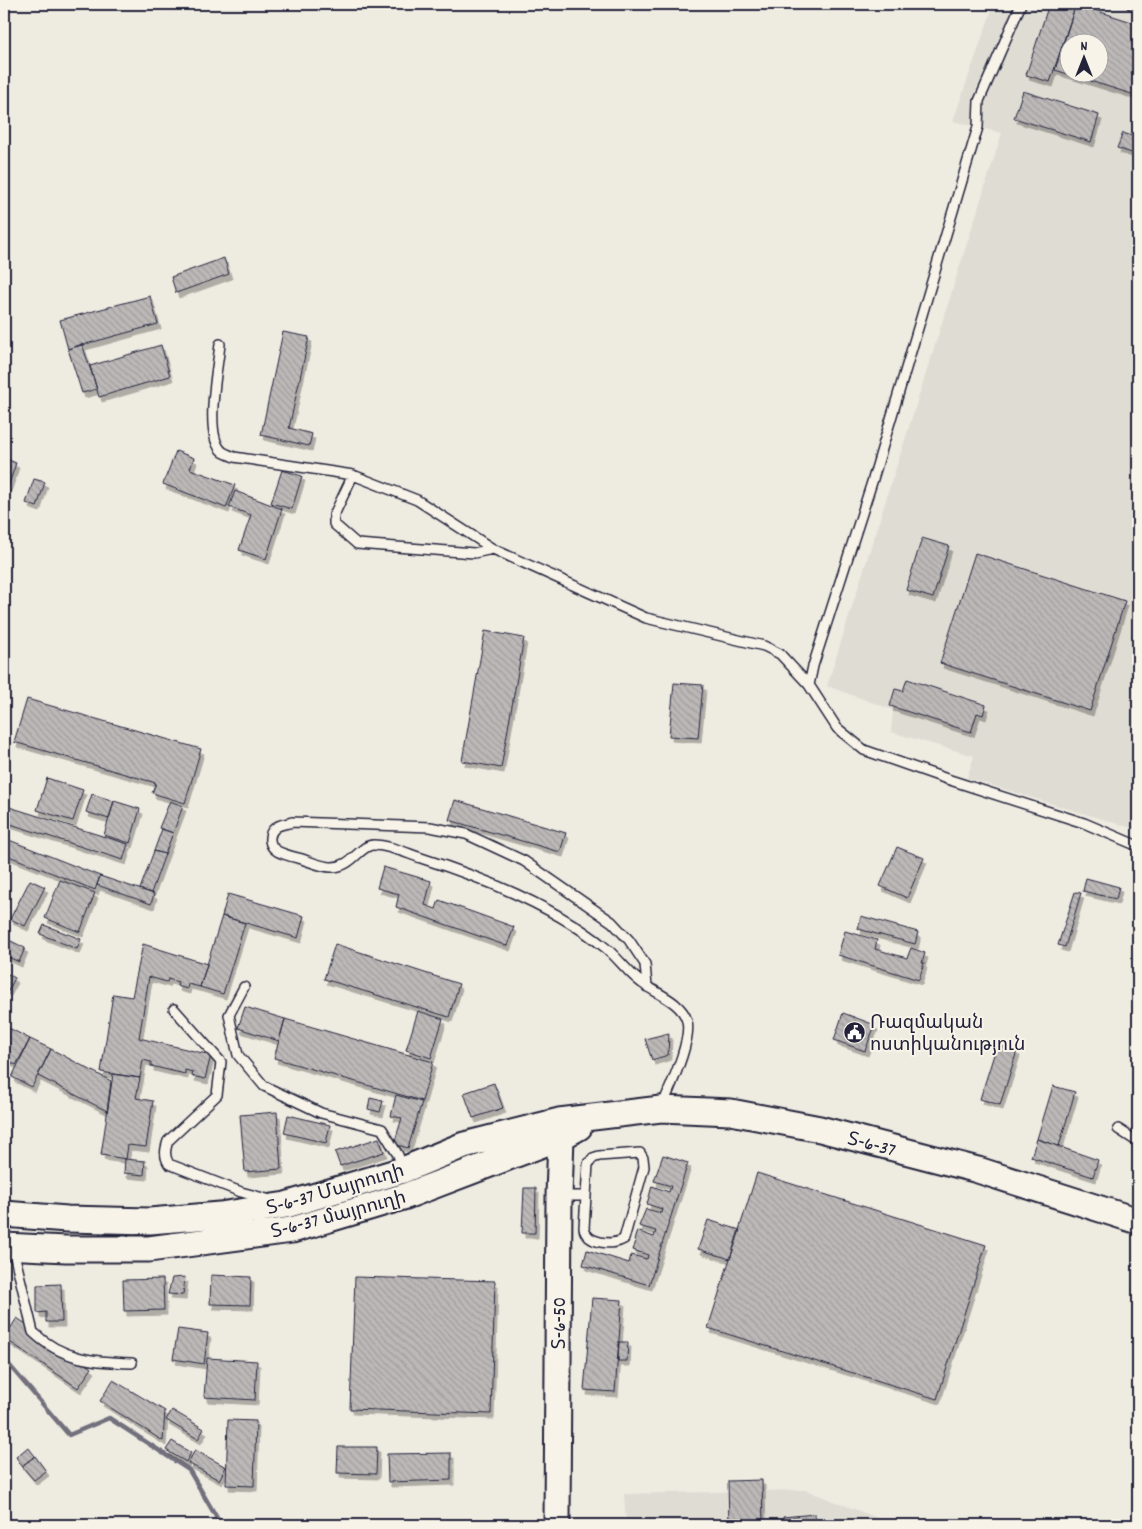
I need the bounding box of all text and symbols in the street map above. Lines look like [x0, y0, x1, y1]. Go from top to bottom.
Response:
north arrow [1060, 32, 1110, 82]
text: N [1081, 37, 1088, 57]
place label: Ռազմական ոստիկանություն [870, 1011, 1025, 1060]
public building icon: Ռազմական ոստիկանություն [842, 1020, 866, 1044]
street label: Տ-6-37 [844, 1127, 898, 1166]
street label: Տ-6-37 Մայրուղի [264, 1159, 408, 1224]
street label: Տ-6-37 մայրուղի [268, 1185, 409, 1247]
street label: Տ-6-50 [548, 1297, 575, 1349]

